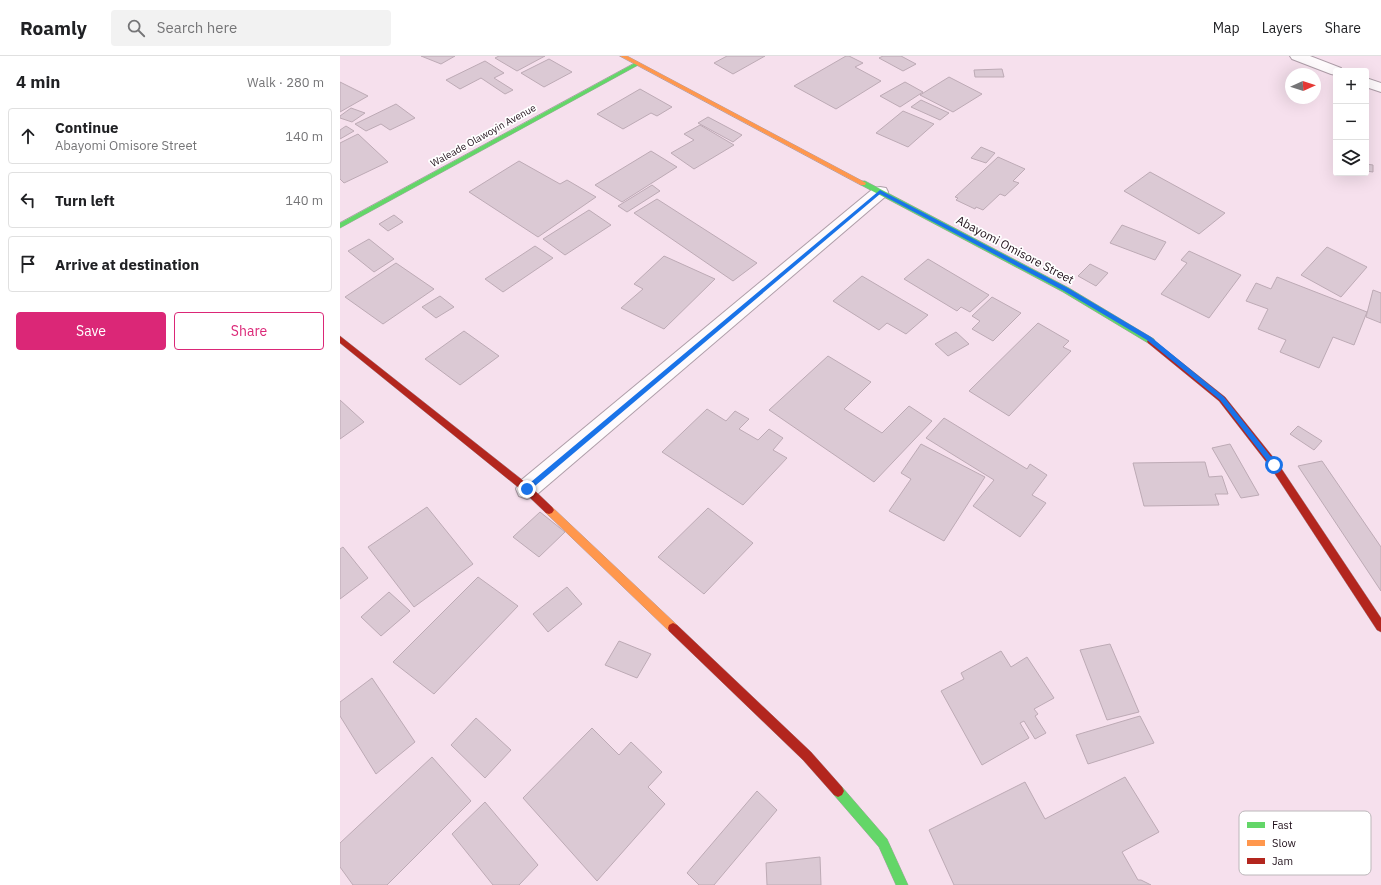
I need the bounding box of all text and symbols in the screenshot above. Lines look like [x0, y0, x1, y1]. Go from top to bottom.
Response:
search box [111, 10, 391, 46]
text: Roamly [20, 16, 87, 40]
icon: search [125, 17, 147, 39]
text: Search here [157, 18, 237, 37]
text: Map [1213, 19, 1240, 37]
text: Layers [1262, 19, 1303, 37]
text: Share [1325, 19, 1361, 37]
north arrow [1285, 68, 1321, 104]
map controls [1333, 68, 1369, 176]
button: + [1333, 68, 1369, 104]
text: 4 min [16, 71, 60, 93]
text: Walk · 280 m [247, 74, 324, 91]
street label: Waleade Olawoyin Avenue [428, 101, 539, 170]
button: − [1333, 104, 1369, 140]
text: Continue [55, 118, 119, 137]
icon: ahead [17, 125, 39, 147]
text: 140 m [285, 128, 323, 145]
text: Abayomi Omisore Street [55, 137, 197, 154]
button: layers [1333, 140, 1369, 176]
icon: left [17, 189, 39, 211]
text: Turn left [55, 191, 115, 210]
text: 140 m [285, 192, 323, 209]
street label: Abayomi Omisore Street [954, 212, 1077, 287]
icon: arrive [17, 253, 39, 275]
text: Arrive at destination [55, 255, 199, 274]
button: Save [16, 312, 166, 350]
button: Share [174, 312, 324, 350]
route start [1265, 456, 1283, 474]
route end [518, 480, 536, 498]
legend [1239, 811, 1371, 875]
text: Fast [1272, 818, 1293, 832]
text: Slow [1272, 836, 1296, 850]
text: Jam [1272, 854, 1293, 868]

